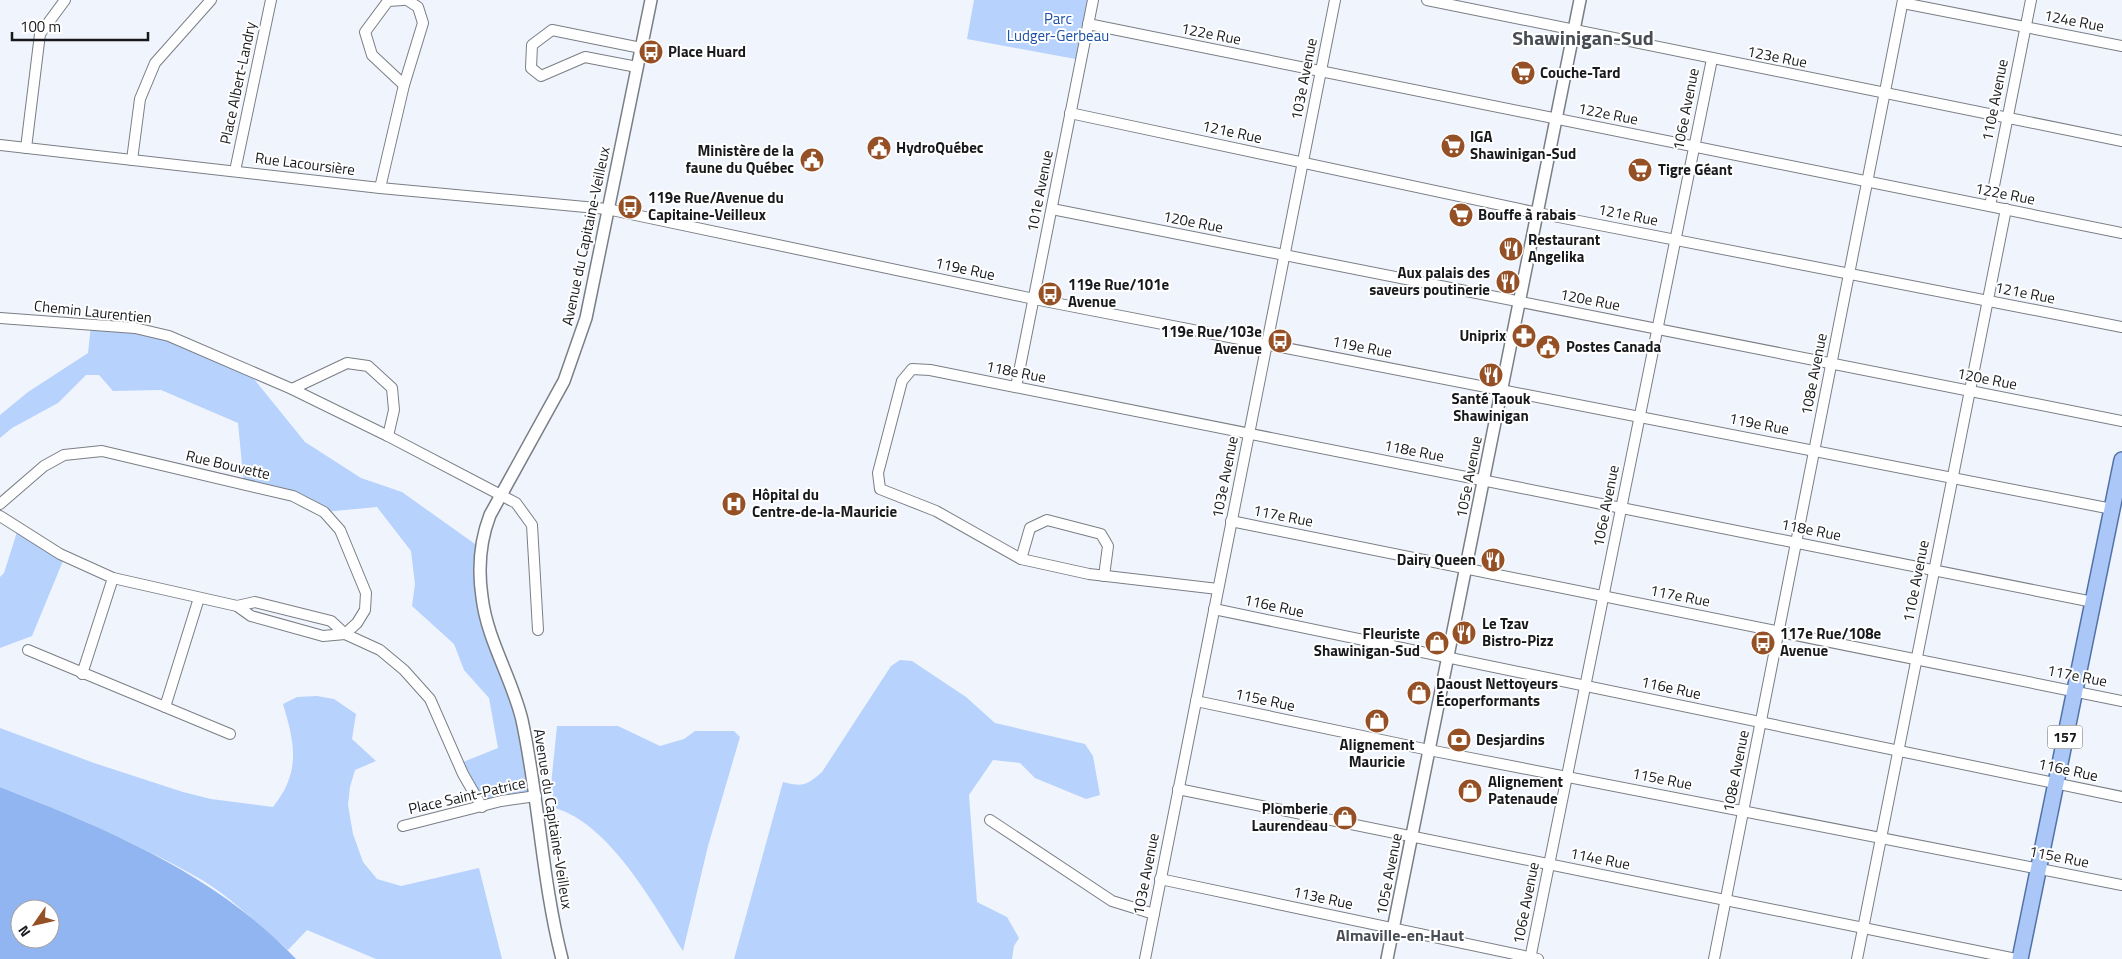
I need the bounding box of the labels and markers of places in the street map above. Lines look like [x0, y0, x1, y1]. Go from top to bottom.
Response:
bus stop icon: Place Huard [638, 39, 664, 65]
place label: Place Huard [668, 40, 746, 63]
supermarket icon: Couche-Tard [1510, 60, 1536, 86]
place label: Couche-Tard [1540, 61, 1621, 84]
place label: IGA Shawinigan-Sud [1470, 125, 1576, 165]
supermarket icon: IGA Shawinigan-Sud [1440, 133, 1466, 159]
public building icon: HydroQuébec [866, 135, 892, 161]
place label: HydroQuébec [896, 136, 984, 159]
place label: Ministère de la faune du Québec [685, 139, 794, 179]
public building icon: Ministère de la faune du Québec [799, 147, 825, 173]
supermarket icon: Tigre Géant [1627, 157, 1653, 183]
place label: Tigre Géant [1658, 158, 1733, 181]
place label: 119e Rue/Avenue du Capitaine-Veilleux [648, 186, 784, 226]
bus stop icon: 119e Rue/Avenue du Capitaine-Veilleux [617, 194, 643, 220]
supermarket icon: Bouffe à rabais [1448, 202, 1474, 228]
place label: Bouffe à rabais [1478, 203, 1576, 226]
place label: Restaurant Angelika [1528, 228, 1601, 268]
restaurant icon: Restaurant Angelika [1498, 236, 1524, 262]
place label: Aux palais des saveurs poutinerie [1369, 261, 1490, 301]
restaurant icon: Aux palais des saveurs poutinerie [1495, 269, 1521, 295]
place label: 119e Rue/101e Avenue [1068, 273, 1170, 313]
bus stop icon: 119e Rue/101e Avenue [1037, 281, 1063, 307]
place label: 119e Rue/103e Avenue [1161, 320, 1262, 360]
pharmacy icon: Uniprix [1511, 323, 1537, 349]
place label: Uniprix [1459, 324, 1506, 347]
bus stop icon: 119e Rue/103e Avenue [1267, 328, 1293, 354]
public building icon: Postes Canada [1535, 334, 1561, 360]
place label: Postes Canada [1566, 335, 1661, 358]
restaurant icon: Santé Taouk Shawinigan [1478, 362, 1504, 388]
place label: Santé Taouk Shawinigan [1451, 387, 1531, 427]
place label: Hôpital du Centre-de-la-Mauricie [752, 483, 897, 523]
hospital icon: Hôpital du Centre-de-la-Mauricie [721, 491, 747, 517]
restaurant icon: Dairy Queen [1480, 547, 1506, 573]
place label: Dairy Queen [1397, 548, 1476, 571]
place label: Le Tzav Bistro-Pizz [1482, 612, 1554, 652]
restaurant icon: Le Tzav Bistro-Pizz [1451, 620, 1477, 646]
place label: Fleuriste Shawinigan-Sud [1314, 622, 1420, 662]
place label: 117e Rue/108e Avenue [1780, 622, 1882, 662]
shop icon: Fleuriste Shawinigan-Sud [1424, 630, 1450, 656]
bus stop icon: 117e Rue/108e Avenue [1750, 630, 1776, 656]
place label: Daoust Nettoyeurs Écoperformants [1436, 672, 1558, 712]
shop icon: Daoust Nettoyeurs Écoperformants [1406, 680, 1432, 706]
shop icon: Alignement Mauricie [1364, 708, 1390, 734]
bank icon: Desjardins [1446, 727, 1472, 753]
place label: Desjardins [1476, 728, 1545, 751]
place label: Alignement Mauricie [1340, 733, 1415, 773]
place label: Alignement Patenaude [1488, 770, 1563, 810]
shop icon: Alignement Patenaude [1457, 778, 1483, 804]
place label: Plomberie Laurendeau [1252, 797, 1328, 837]
shop icon: Plomberie Laurendeau [1332, 805, 1358, 831]

